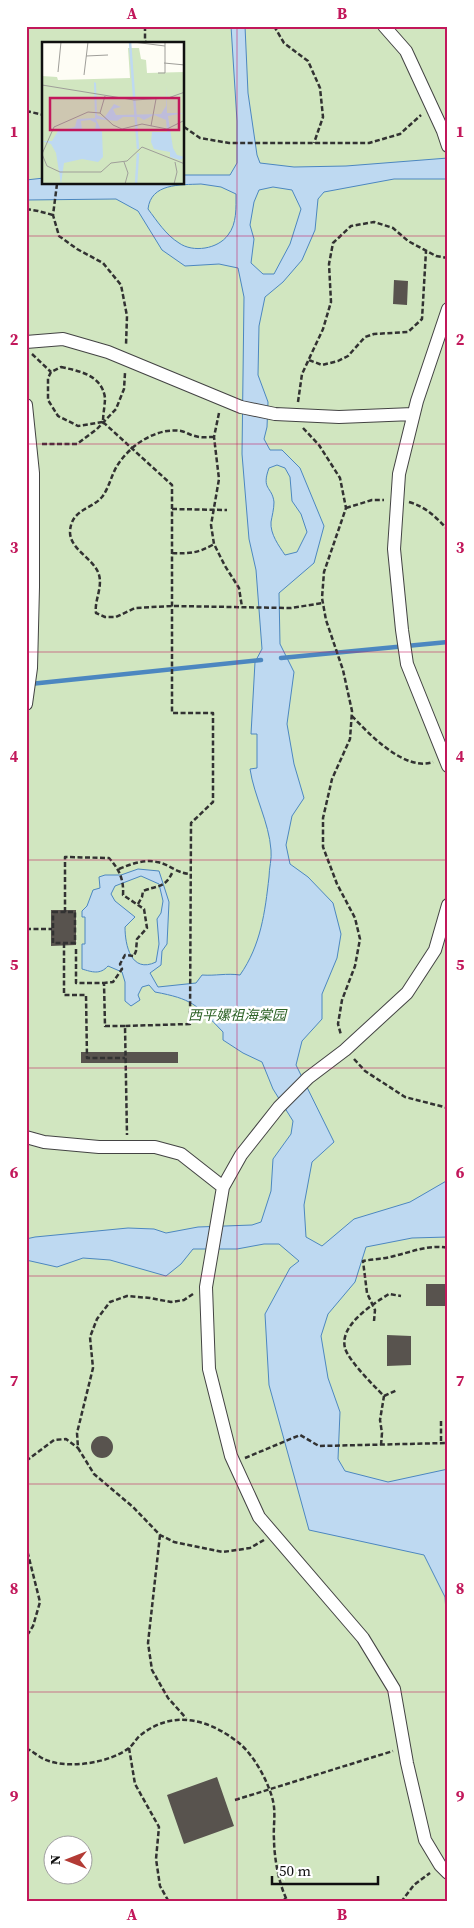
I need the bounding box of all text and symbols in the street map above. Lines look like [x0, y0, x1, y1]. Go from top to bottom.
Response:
text: A [127, 2, 138, 24]
text: B [337, 2, 348, 24]
inset map [42, 42, 185, 185]
text: 1 [10, 120, 18, 142]
text: 1 [456, 120, 464, 142]
text: 2 [10, 328, 19, 350]
text: 2 [456, 328, 465, 350]
text: 3 [10, 536, 19, 558]
text: 3 [456, 536, 465, 558]
text: 4 [10, 745, 19, 767]
text: 4 [456, 745, 465, 767]
text: 5 [10, 953, 19, 975]
text: 5 [456, 953, 465, 975]
park label: 西平嫘祖海棠园 [188, 1005, 288, 1025]
text: 6 [10, 1161, 19, 1183]
text: 6 [456, 1161, 465, 1183]
text: 7 [10, 1369, 19, 1391]
text: 7 [456, 1369, 465, 1391]
text: 8 [10, 1577, 18, 1599]
text: 8 [456, 1577, 464, 1599]
text: 9 [10, 1785, 19, 1807]
text: 9 [456, 1785, 465, 1807]
north arrow [42, 1836, 92, 1886]
scale bar [272, 1853, 378, 1885]
text: N [45, 1855, 65, 1865]
text: 50 m [279, 1860, 311, 1881]
text: A [127, 1903, 138, 1925]
text: B [337, 1903, 348, 1925]

